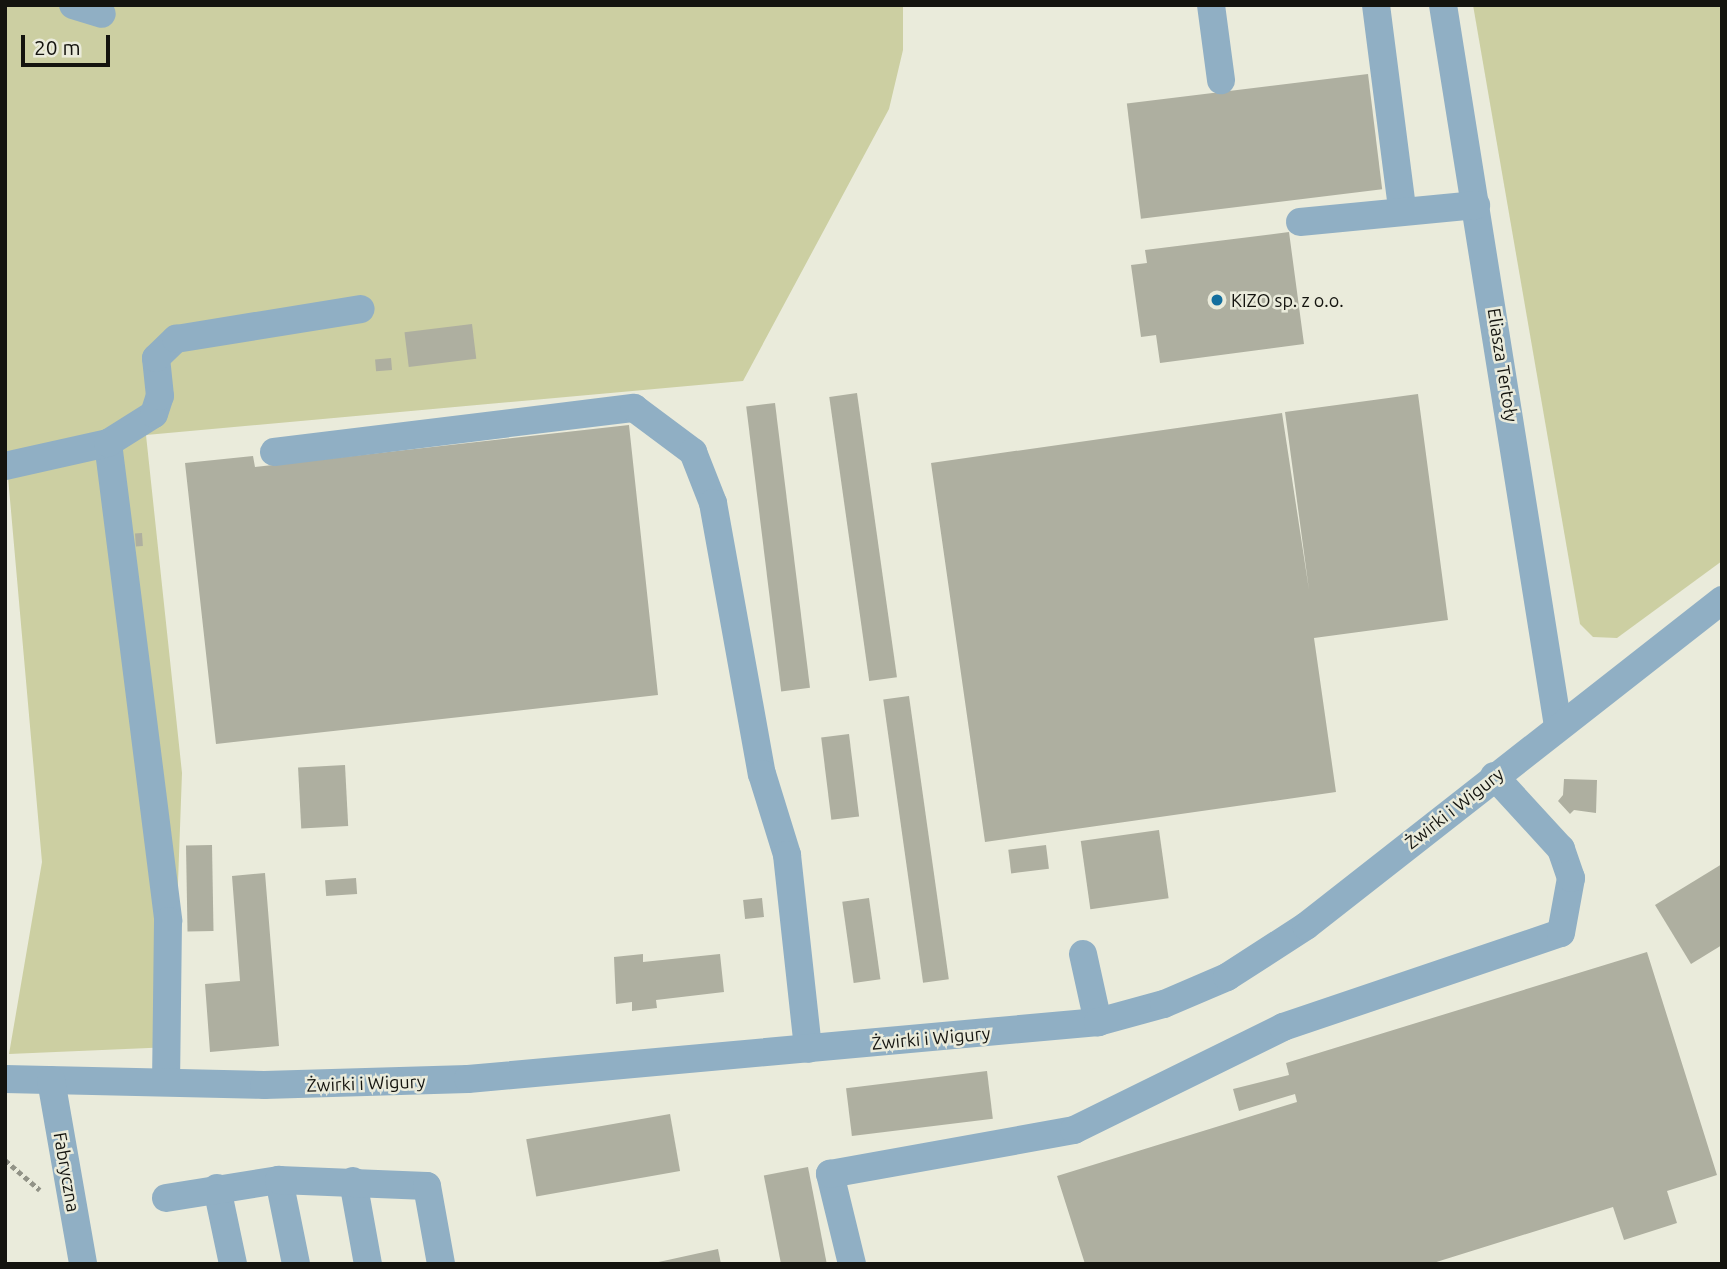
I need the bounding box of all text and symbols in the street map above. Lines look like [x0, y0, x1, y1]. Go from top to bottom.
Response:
scale bar [24, 21, 114, 65]
text: 20 m [34, 35, 81, 59]
place label: KIZO sp. z o.o. [1231, 289, 1344, 311]
marker: KIZO sp. z o.o. [1209, 292, 1225, 308]
street label: Eliasza Tertoły [1483, 307, 1523, 423]
street label: Żwirki i Wigury [1400, 763, 1508, 853]
street label: Żwirki i Wigury [871, 1022, 991, 1054]
street label: Żwirki i Wigury [306, 1070, 426, 1096]
street label: Fabryczna [49, 1130, 85, 1214]

